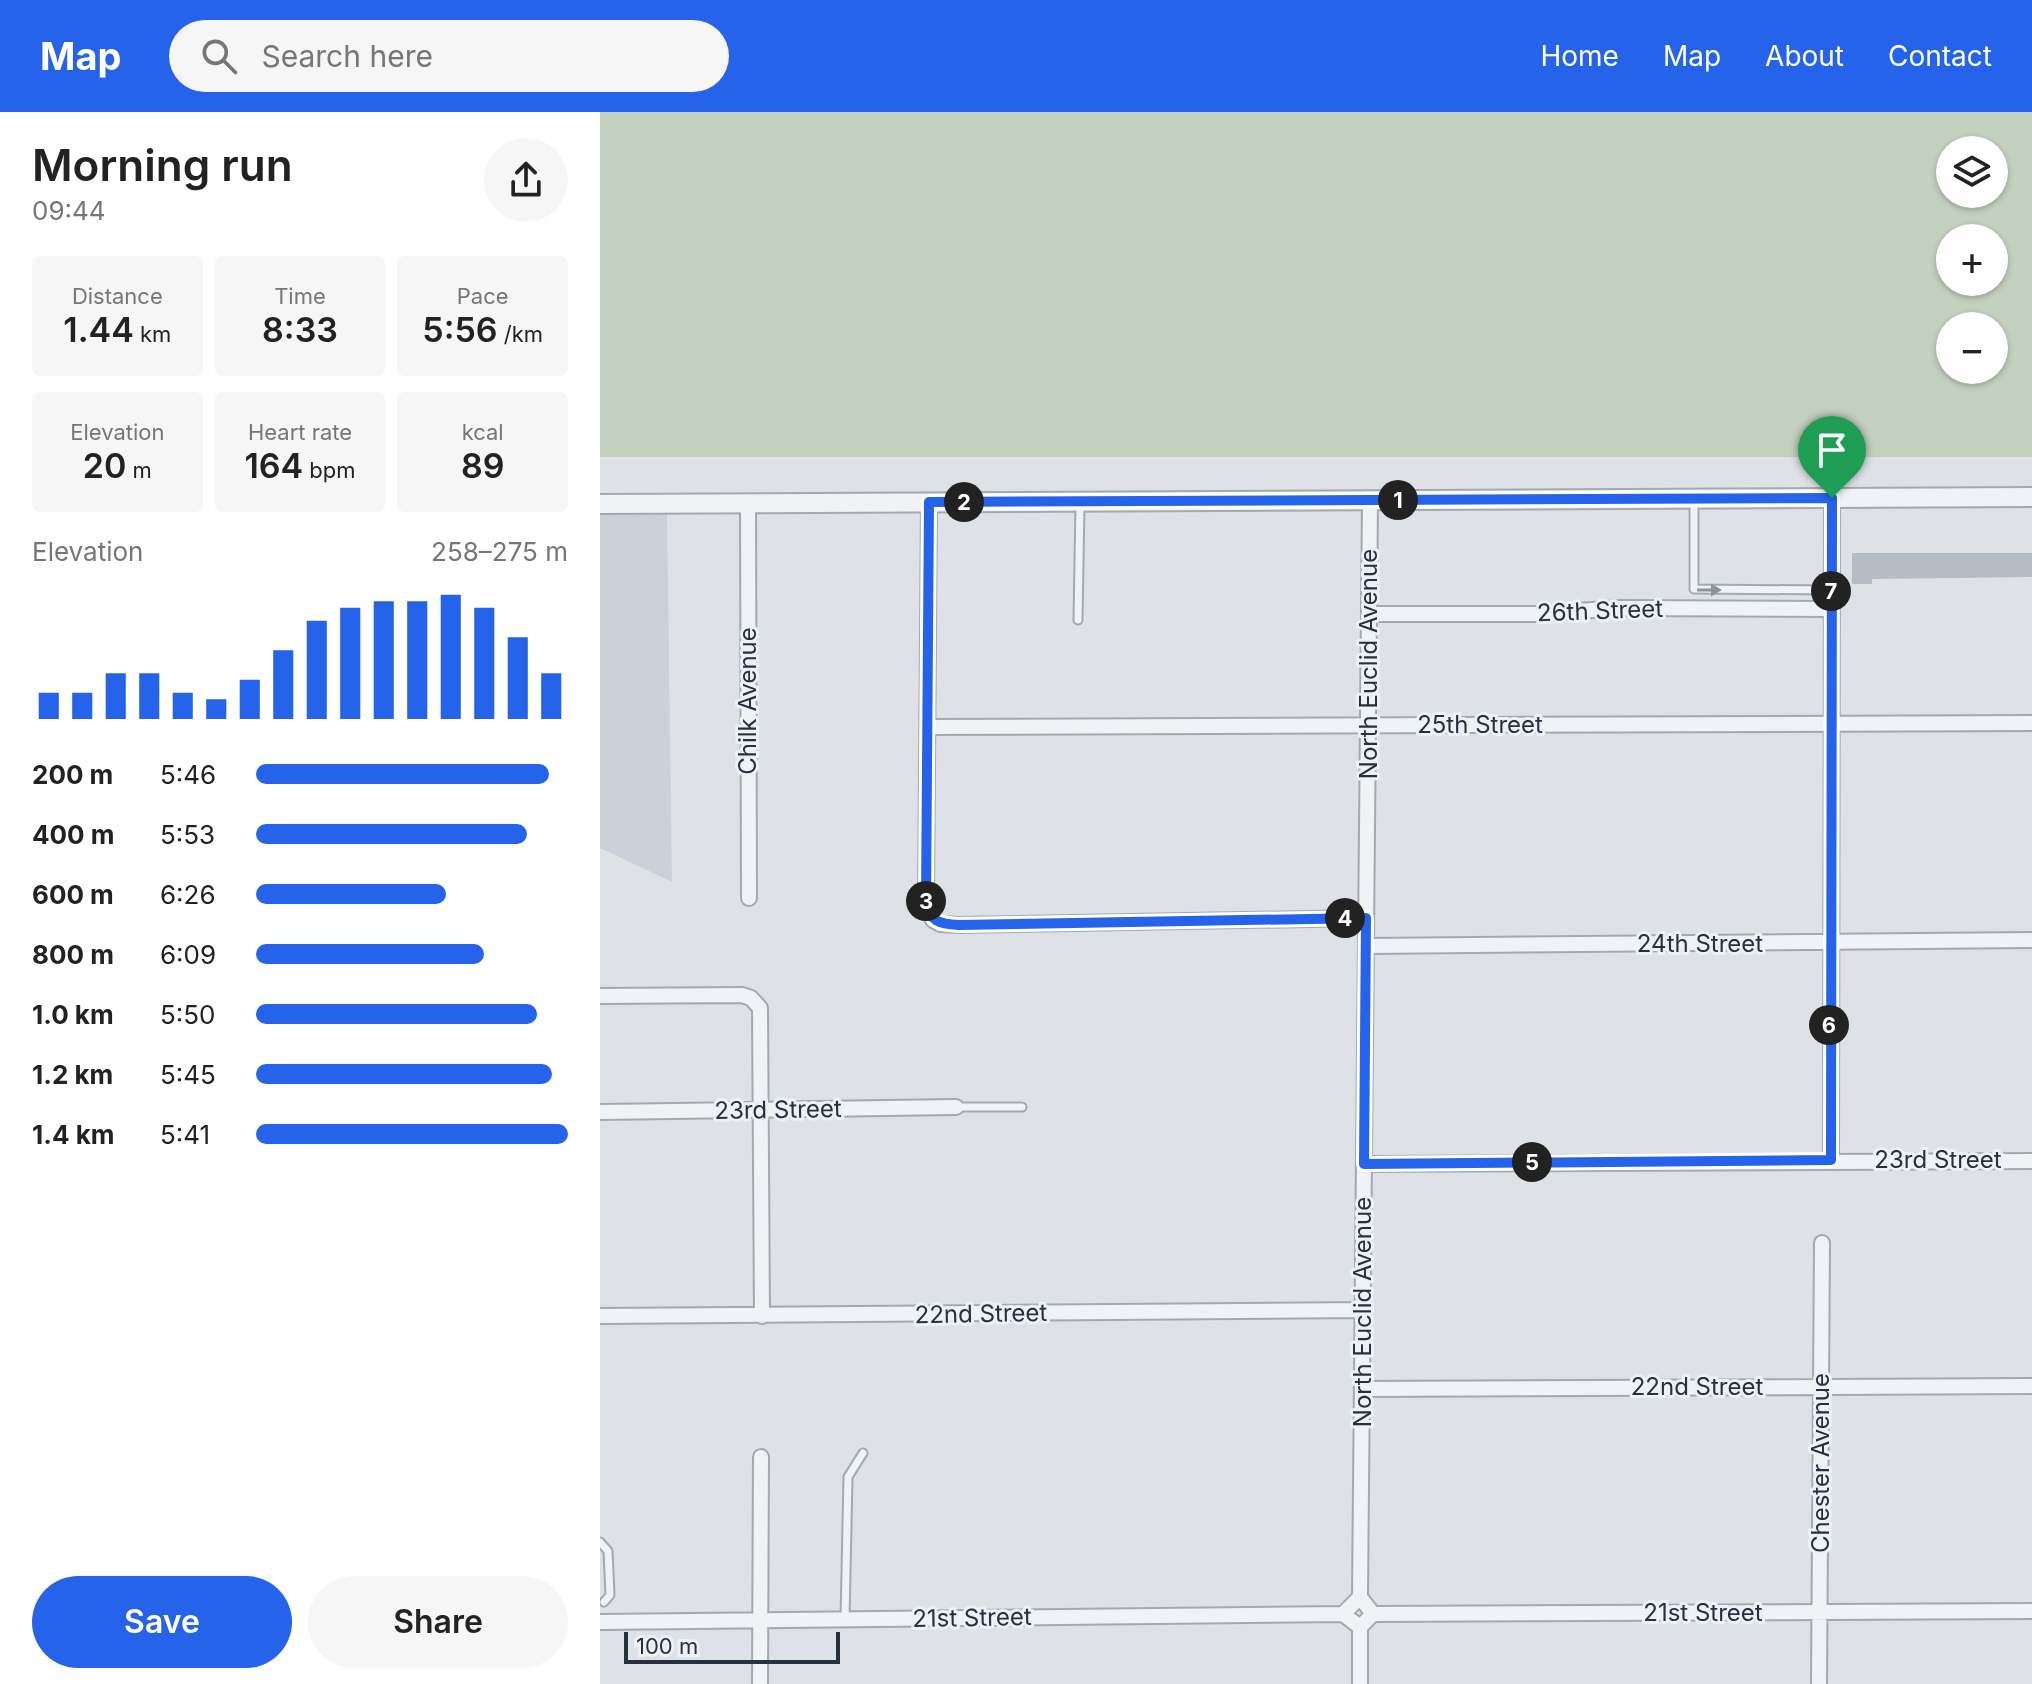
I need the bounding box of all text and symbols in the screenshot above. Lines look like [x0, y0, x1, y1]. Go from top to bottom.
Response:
search box [169, 20, 729, 92]
text: Map [40, 33, 121, 79]
icon: search [197, 34, 241, 78]
text: Search here [261, 38, 433, 74]
text: Home [1540, 39, 1619, 73]
text: Map [1663, 39, 1721, 73]
text: About [1765, 39, 1844, 73]
text: Contact [1888, 39, 1992, 73]
map controls [1936, 136, 2008, 384]
button: layers [1936, 136, 2008, 208]
text: Morning run [32, 138, 293, 192]
button: share [484, 138, 568, 222]
text: 09:44 [32, 195, 106, 226]
button: + [1936, 224, 2008, 296]
text: Distance [72, 283, 163, 309]
text: Time [274, 283, 326, 309]
text: Pace [457, 283, 509, 309]
text: 1.44 [63, 309, 134, 350]
text: 8:33 [262, 309, 338, 350]
text: 5:56 [422, 309, 498, 350]
button: − [1936, 312, 2008, 384]
text: km [134, 321, 171, 347]
text: /km [498, 321, 543, 347]
pin [1798, 416, 1866, 498]
text: Elevation [70, 419, 164, 445]
text: Heart rate [248, 419, 352, 445]
text: kcal [462, 419, 504, 445]
icon: arrive [1810, 428, 1854, 472]
text: 20 [83, 445, 126, 486]
text: 164 [244, 445, 303, 486]
text: 89 [461, 445, 504, 486]
text: m [126, 457, 152, 483]
text: bpm [303, 457, 356, 483]
pin: 1 [1378, 480, 1418, 520]
pin: 2 [944, 482, 984, 522]
text: 1 [1393, 487, 1403, 513]
text: 2 [957, 489, 971, 515]
text: Elevation [32, 536, 143, 567]
text: 258–275 m [431, 536, 568, 567]
street label: North Euclid Avenue [1354, 549, 1383, 779]
pin: 7 [1811, 571, 1851, 611]
text: 7 [1825, 578, 1837, 604]
one-way arrow [1697, 583, 1722, 596]
street label: 26th Street [1536, 594, 1664, 627]
street label: Chilk Avenue [733, 627, 762, 775]
street label: 25th Street [1417, 710, 1543, 739]
text: 200 m [32, 759, 113, 790]
text: 5:46 [160, 759, 216, 790]
text: 400 m [32, 819, 115, 850]
text: 5:53 [160, 819, 215, 850]
text: 600 m [32, 879, 114, 910]
text: 6:26 [160, 879, 216, 910]
pin: 3 [906, 881, 946, 921]
text: 3 [919, 888, 933, 914]
pin: 4 [1325, 898, 1365, 938]
text: 4 [1338, 905, 1352, 931]
street label: 24th Street [1637, 929, 1763, 958]
text: 800 m [32, 939, 114, 970]
text: 6:09 [160, 939, 216, 970]
text: 1.0 km [32, 999, 114, 1030]
text: 5:50 [160, 999, 216, 1030]
pin: 6 [1809, 1005, 1849, 1045]
text: 6 [1822, 1012, 1836, 1038]
text: 1.2 km [32, 1059, 113, 1090]
text: 5:45 [160, 1059, 216, 1090]
street label: 23rd Street [714, 1094, 842, 1125]
text: 1.4 km [32, 1119, 114, 1150]
text: 5:41 [160, 1119, 210, 1150]
pin: 5 [1512, 1142, 1552, 1182]
street label: 23rd Street [1874, 1145, 2002, 1174]
text: 5 [1525, 1149, 1539, 1175]
street label: North Euclid Avenue [1348, 1197, 1377, 1427]
street label: 22nd Street [914, 1298, 1048, 1329]
street label: 22nd Street [1631, 1372, 1763, 1401]
street label: Chester Avenue [1806, 1373, 1835, 1553]
button: Save [32, 1576, 292, 1668]
button: Share [308, 1576, 568, 1668]
street label: 21st Street [1643, 1598, 1763, 1627]
street label: 21st Street [912, 1602, 1032, 1633]
scale bar [624, 1628, 840, 1664]
text: 100 m [636, 1633, 698, 1659]

